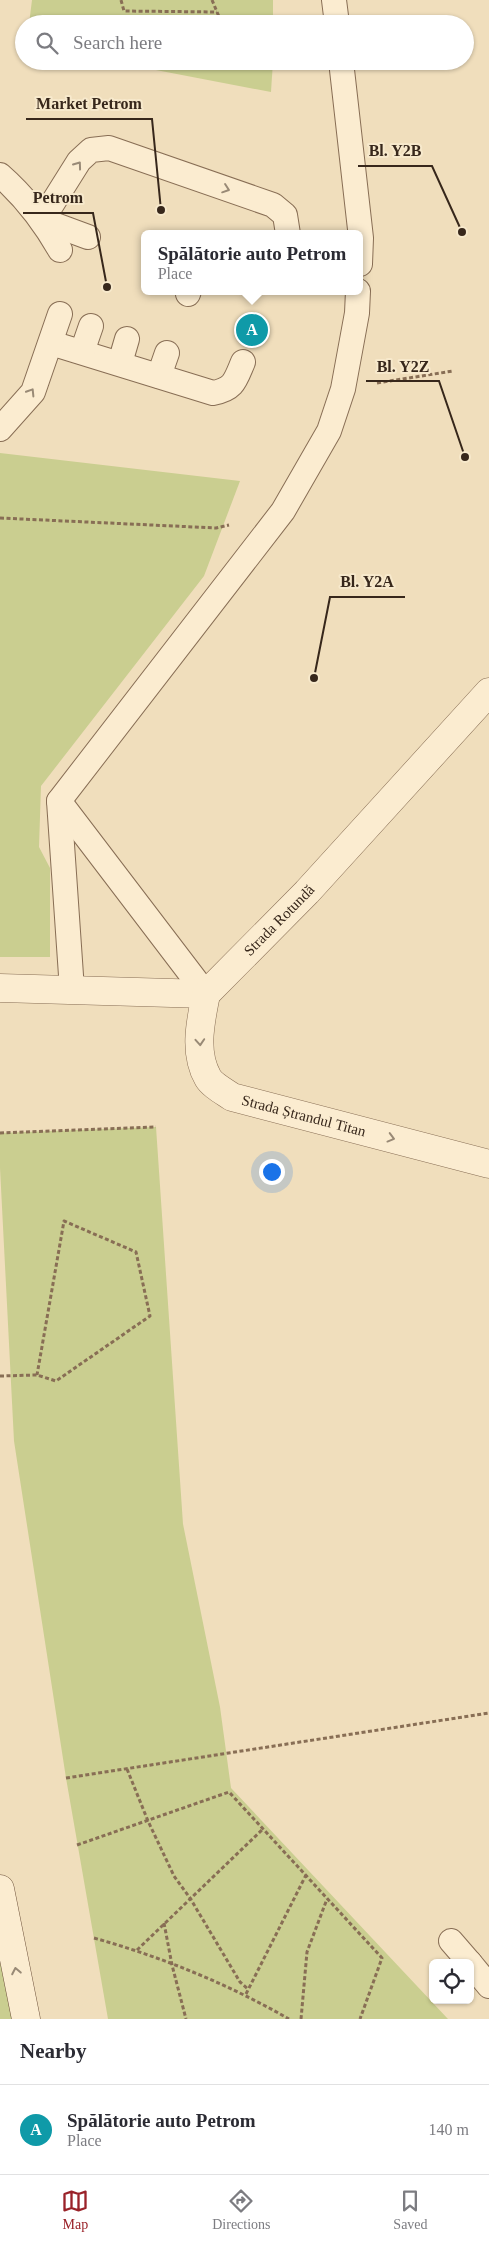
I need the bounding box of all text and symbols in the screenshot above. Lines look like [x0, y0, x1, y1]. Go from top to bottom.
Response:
search box [15, 15, 474, 70]
icon: search [33, 29, 61, 57]
text: Search here [73, 32, 162, 53]
callout: Market Petrom [26, 88, 152, 119]
text: Market Petrom [36, 95, 143, 112]
callout: Bl. Y2B [358, 135, 432, 166]
text: Bl. Y2B [369, 142, 422, 159]
one-way arrow [72, 161, 81, 171]
callout: Petrom [23, 182, 93, 213]
one-way arrow [222, 183, 230, 193]
text: Petrom [33, 189, 84, 206]
popup [141, 230, 363, 295]
text: Spălătorie auto Petrom [158, 243, 346, 264]
text: Place [158, 265, 192, 282]
pin: A [236, 311, 268, 349]
callout: Bl. Y2Z [366, 350, 439, 381]
text: Bl. Y2Z [377, 358, 429, 375]
one-way arrow [25, 388, 34, 398]
callout: Bl. Y2A [330, 566, 405, 597]
text: Bl. Y2A [340, 573, 394, 590]
street label: Strada Rotundă [241, 881, 318, 959]
one-way arrow [194, 1038, 205, 1046]
street label: Strada Ștrandul Titan [240, 1092, 368, 1140]
one-way arrow [386, 1132, 395, 1143]
your location [259, 1159, 285, 1185]
map controls [429, 1959, 474, 2004]
button: locate [429, 1959, 474, 2004]
one-way arrow [11, 1967, 22, 1976]
text: Nearby [20, 2039, 87, 2063]
text: Spălătorie auto Petrom [67, 2110, 256, 2131]
text: A [30, 2121, 42, 2138]
text: 140 m [429, 2121, 469, 2138]
text: Place [67, 2132, 102, 2149]
tab: Map [61, 2187, 89, 2233]
tab: Directions [212, 2187, 271, 2233]
tab: Saved [393, 2187, 428, 2233]

